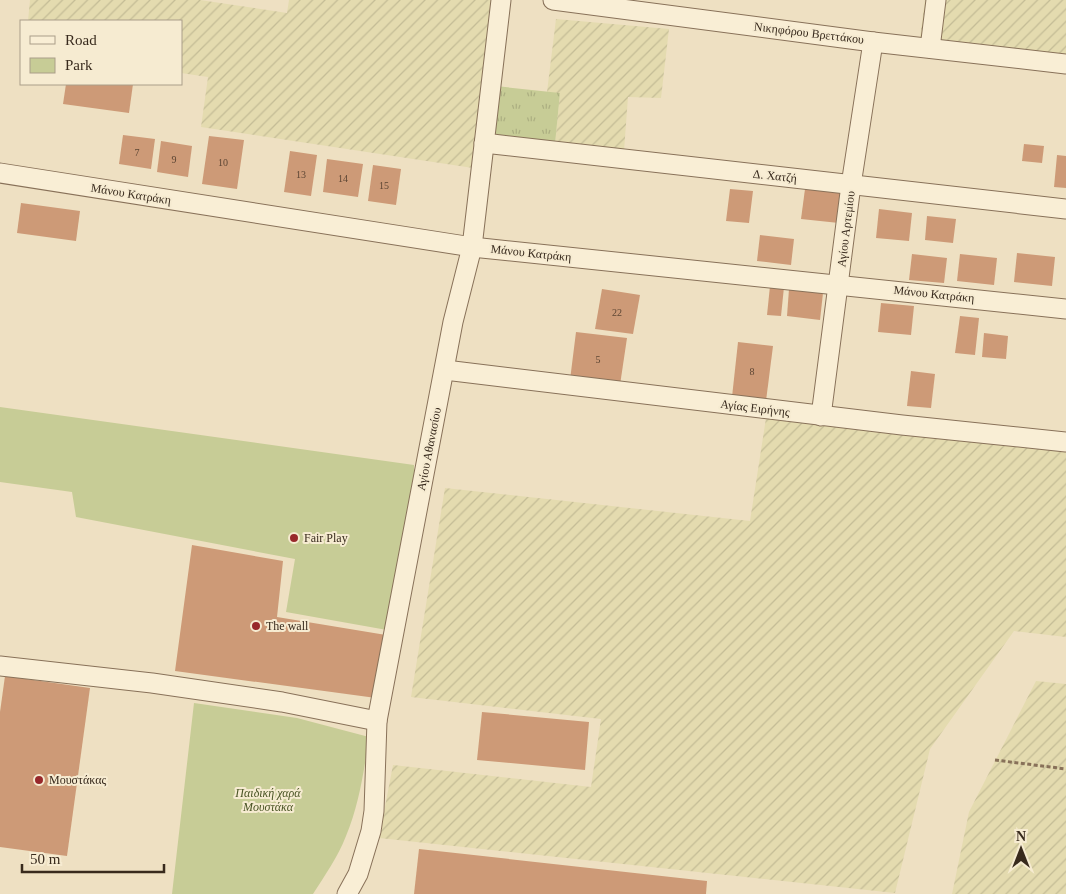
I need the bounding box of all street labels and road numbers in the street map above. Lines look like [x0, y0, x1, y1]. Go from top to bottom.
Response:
street label: Νικηφόρου Βρεττάκου [753, 19, 865, 47]
street label: Δ. Χατζή [752, 167, 798, 185]
street label: Μάνου Κατράκη [90, 181, 172, 207]
street label: Αγίου Αρτεμίου [834, 190, 858, 268]
street label: Μάνου Κατράκη [490, 242, 572, 264]
street label: Μάνου Κατράκη [893, 283, 975, 305]
street label: Αγίας Ειρήνης [720, 397, 791, 419]
street label: Αγίου Αθανασίου [414, 406, 444, 492]

